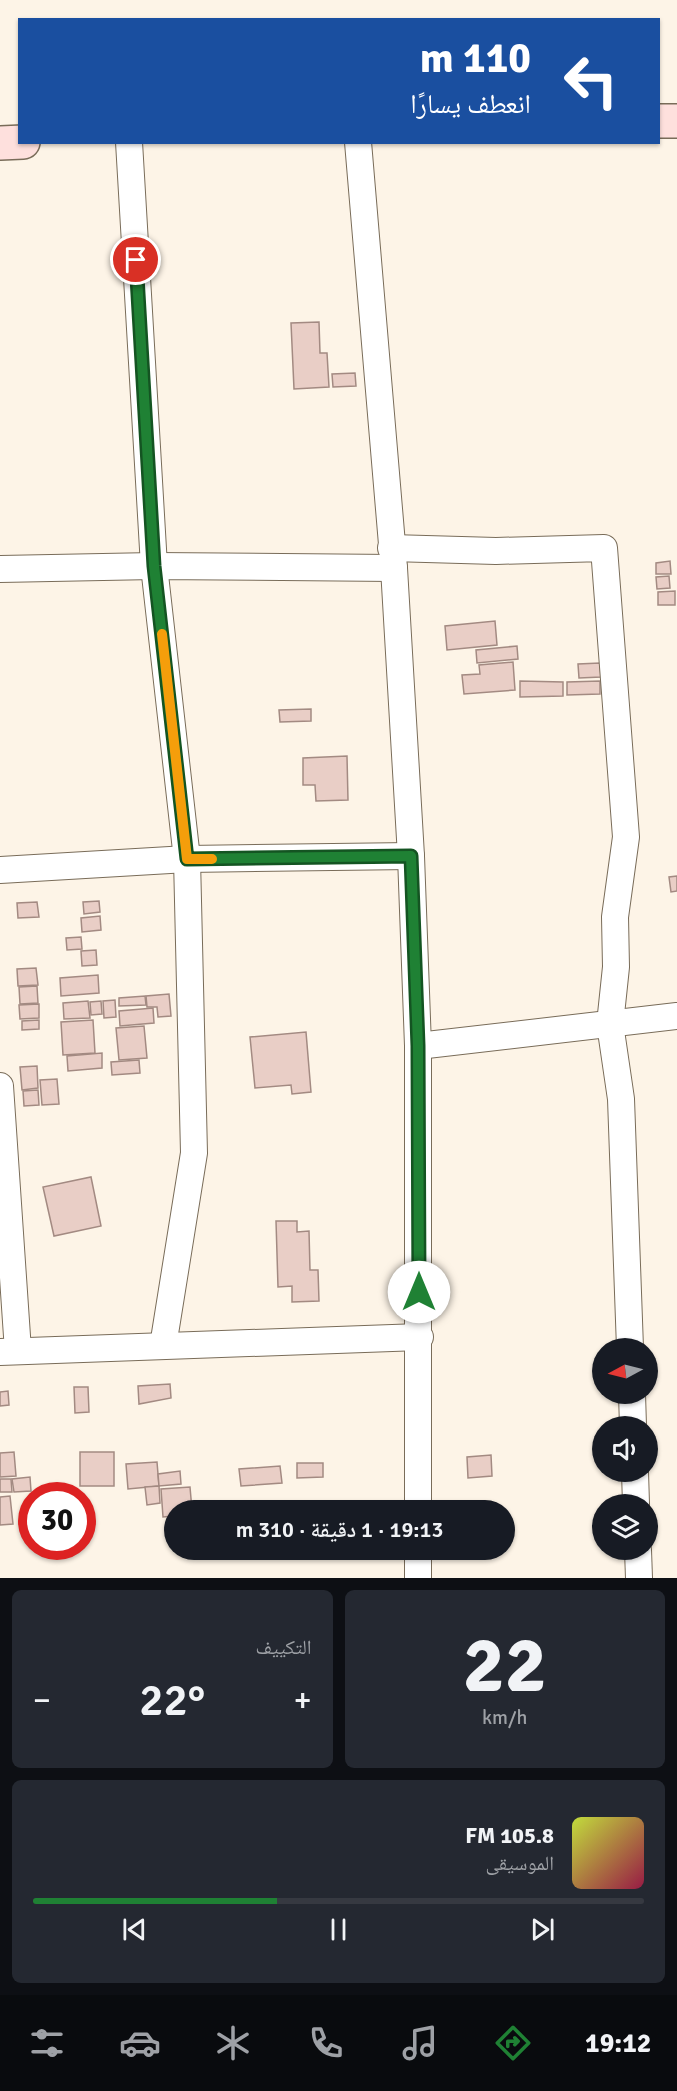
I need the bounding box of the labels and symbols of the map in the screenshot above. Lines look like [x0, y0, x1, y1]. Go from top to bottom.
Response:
pin [110, 234, 161, 285]
position arrow [387, 1260, 451, 1324]
north arrow [592, 1338, 658, 1404]
speed limit sign: 30 [18, 1482, 96, 1560]

